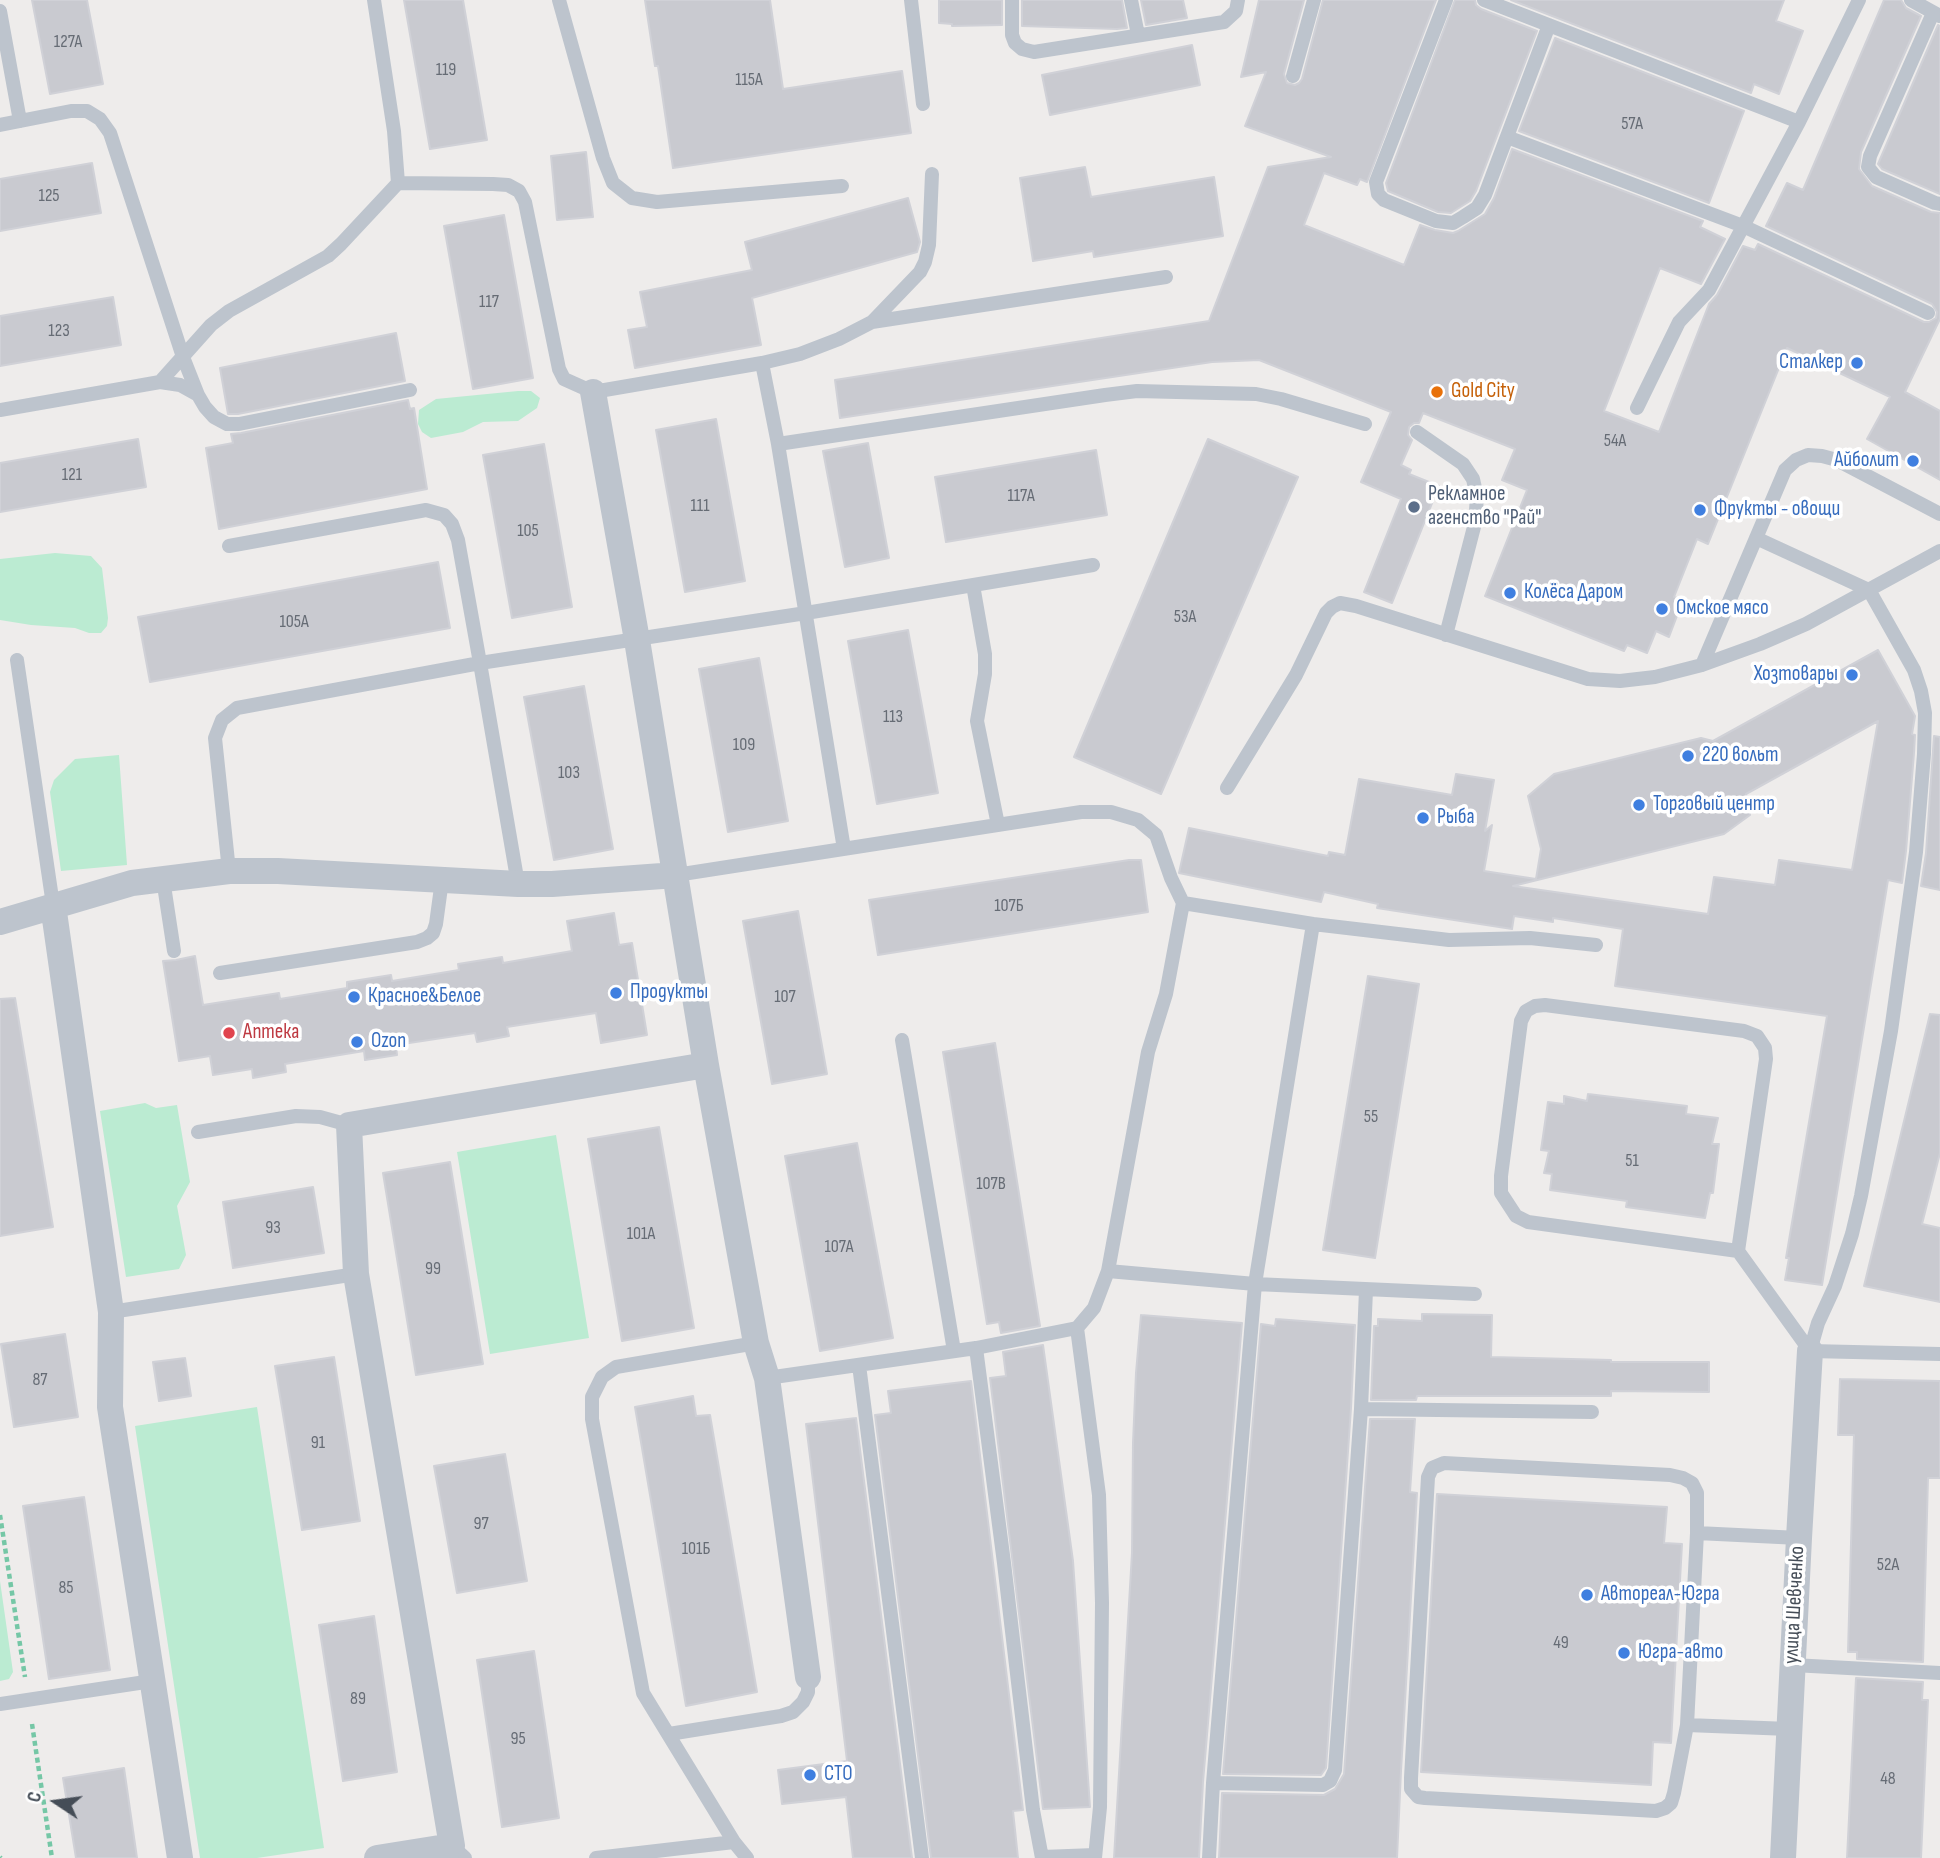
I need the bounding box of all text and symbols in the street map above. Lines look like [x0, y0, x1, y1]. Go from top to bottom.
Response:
house number: 127А [54, 31, 82, 53]
house number: 119 [436, 59, 456, 81]
house number: 115А [735, 69, 763, 91]
house number: 57А [1621, 113, 1643, 135]
house number: 125 [38, 185, 60, 207]
house number: 117 [479, 291, 499, 313]
house number: 123 [48, 320, 70, 342]
place label: Сталкер [1779, 350, 1843, 376]
marker: Сталкер [1849, 355, 1865, 371]
place label: Gold City [1451, 379, 1515, 405]
marker: Gold City [1429, 384, 1445, 400]
house number: 54А [1604, 430, 1626, 452]
place label: Айболит [1834, 448, 1899, 474]
marker: Айболит [1905, 453, 1921, 469]
house number: 121 [62, 464, 82, 486]
place label: Рекламное агенство "Рай" [1428, 482, 1541, 532]
house number: 117А [1007, 485, 1035, 507]
house number: 111 [691, 495, 709, 517]
place label: Фрукты - овощи [1714, 497, 1840, 523]
marker: Рекламное агенство "Рай" [1406, 499, 1422, 515]
marker: Фрукты - овощи [1692, 502, 1708, 518]
house number: 105 [517, 520, 539, 542]
place label: Колёса Даром [1524, 580, 1623, 606]
marker: Колёса Даром [1502, 585, 1518, 601]
place label: Омское мясо [1676, 596, 1769, 622]
marker: Омское мясо [1654, 601, 1670, 617]
house number: 53А [1174, 606, 1196, 628]
house number: 105А [279, 611, 309, 633]
place label: Хозтовары [1754, 662, 1838, 688]
marker: Хозтовары [1844, 667, 1860, 683]
house number: 113 [883, 706, 903, 728]
house number: 109 [733, 734, 755, 756]
place label: 220 вольт [1702, 743, 1778, 769]
marker: 220 вольт [1680, 748, 1696, 764]
house number: 103 [558, 762, 580, 784]
place label: Торговый центр [1653, 792, 1775, 818]
marker: Торговый центр [1631, 797, 1647, 813]
place label: Рыба [1437, 805, 1475, 831]
marker: Рыба [1415, 810, 1431, 826]
house number: 107Б [994, 895, 1024, 917]
place label: Продукты [630, 980, 708, 1006]
place label: Красное&Белое [368, 984, 481, 1010]
marker: Продукты [608, 985, 624, 1001]
house number: 107 [774, 986, 796, 1008]
marker: Красное&Белое [346, 989, 362, 1005]
place label: Аптека [243, 1020, 299, 1046]
marker: Аптека [221, 1025, 237, 1041]
place label: Ozon [371, 1029, 406, 1055]
marker: Ozon [349, 1034, 365, 1050]
house number: 55 [1364, 1106, 1378, 1128]
house number: 51 [1625, 1150, 1639, 1172]
house number: 107В [976, 1173, 1006, 1195]
house number: 93 [265, 1217, 281, 1239]
house number: 101А [627, 1223, 655, 1245]
house number: 107А [825, 1236, 853, 1258]
house number: 99 [425, 1258, 441, 1280]
house number: 87 [32, 1369, 48, 1391]
house number: 91 [311, 1432, 325, 1454]
house number: 97 [473, 1513, 489, 1535]
house number: 101Б [682, 1538, 710, 1560]
street label: улица Шевченко [1779, 1545, 1811, 1665]
house number: 52А [1877, 1554, 1899, 1576]
house number: 85 [58, 1577, 74, 1599]
place label: Автореал-Югра [1601, 1582, 1720, 1608]
marker: Автореал-Югра [1579, 1587, 1595, 1603]
house number: 49 [1553, 1632, 1569, 1654]
place label: Югра-авто [1638, 1640, 1723, 1666]
marker: Югра-авто [1616, 1645, 1632, 1661]
house number: 89 [350, 1688, 366, 1710]
house number: 95 [510, 1728, 526, 1750]
place label: СТО [824, 1762, 853, 1788]
north arrow [21, 1767, 91, 1837]
marker: СТО [802, 1767, 818, 1783]
house number: 48 [1880, 1768, 1896, 1790]
text: С [23, 1790, 47, 1805]

